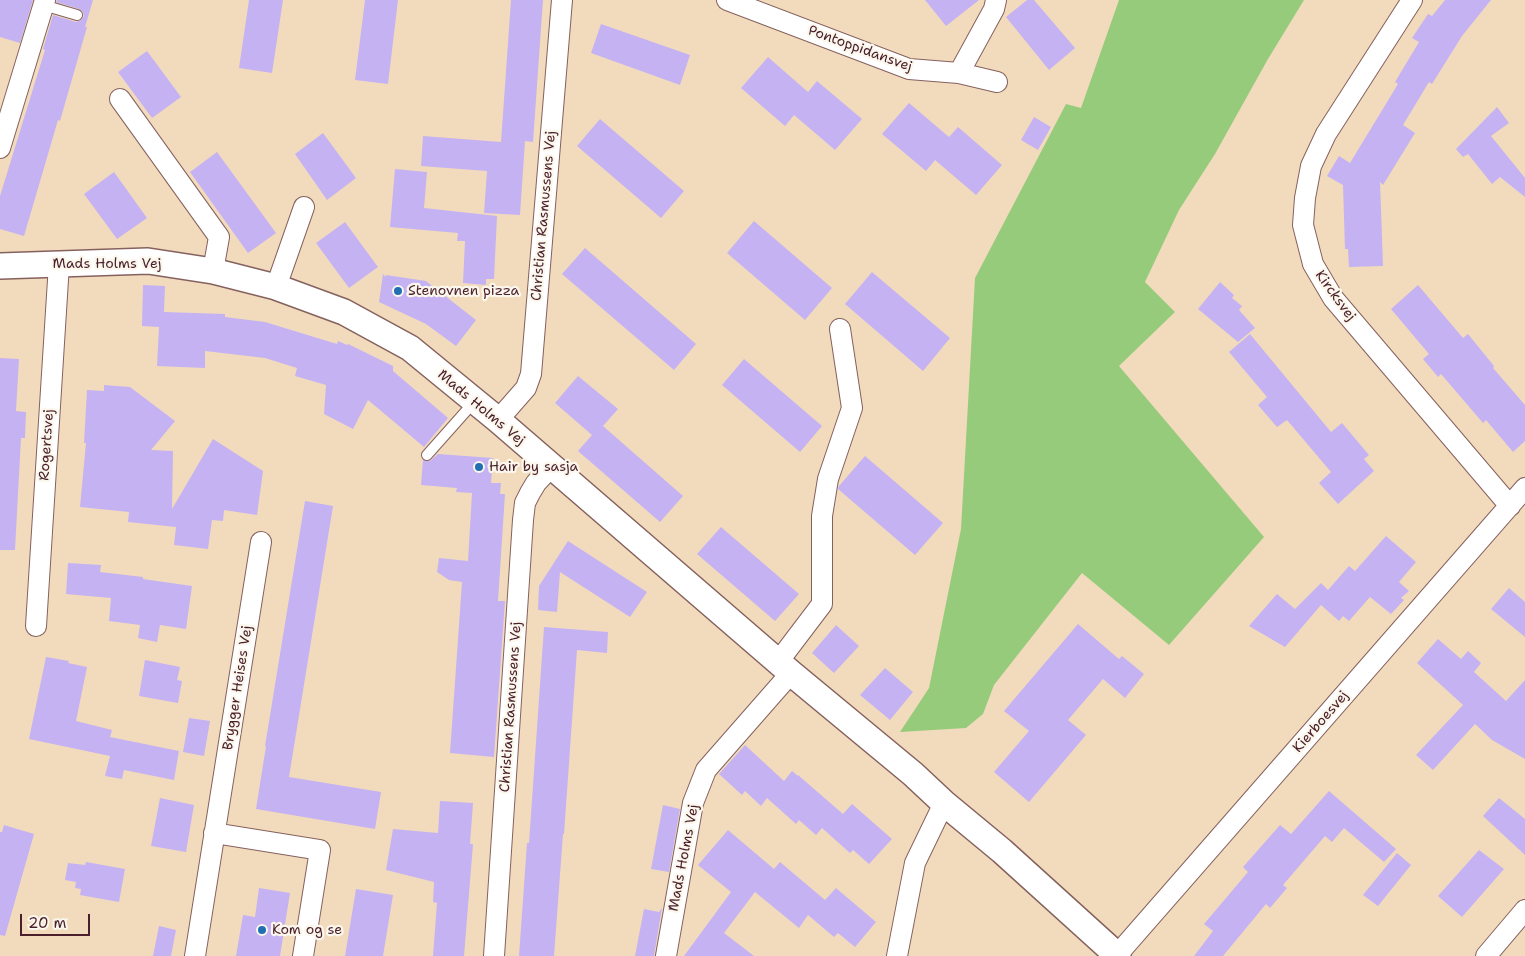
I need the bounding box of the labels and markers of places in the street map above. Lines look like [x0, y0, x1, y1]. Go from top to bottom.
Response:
place label: Stenovnen pizza [408, 283, 519, 299]
marker: Stenovnen pizza [392, 285, 404, 297]
place label: Hair by sasja [489, 459, 578, 475]
marker: Hair by sasja [473, 461, 485, 473]
place label: Kom og se [272, 922, 342, 938]
marker: Kom og se [256, 924, 268, 936]

